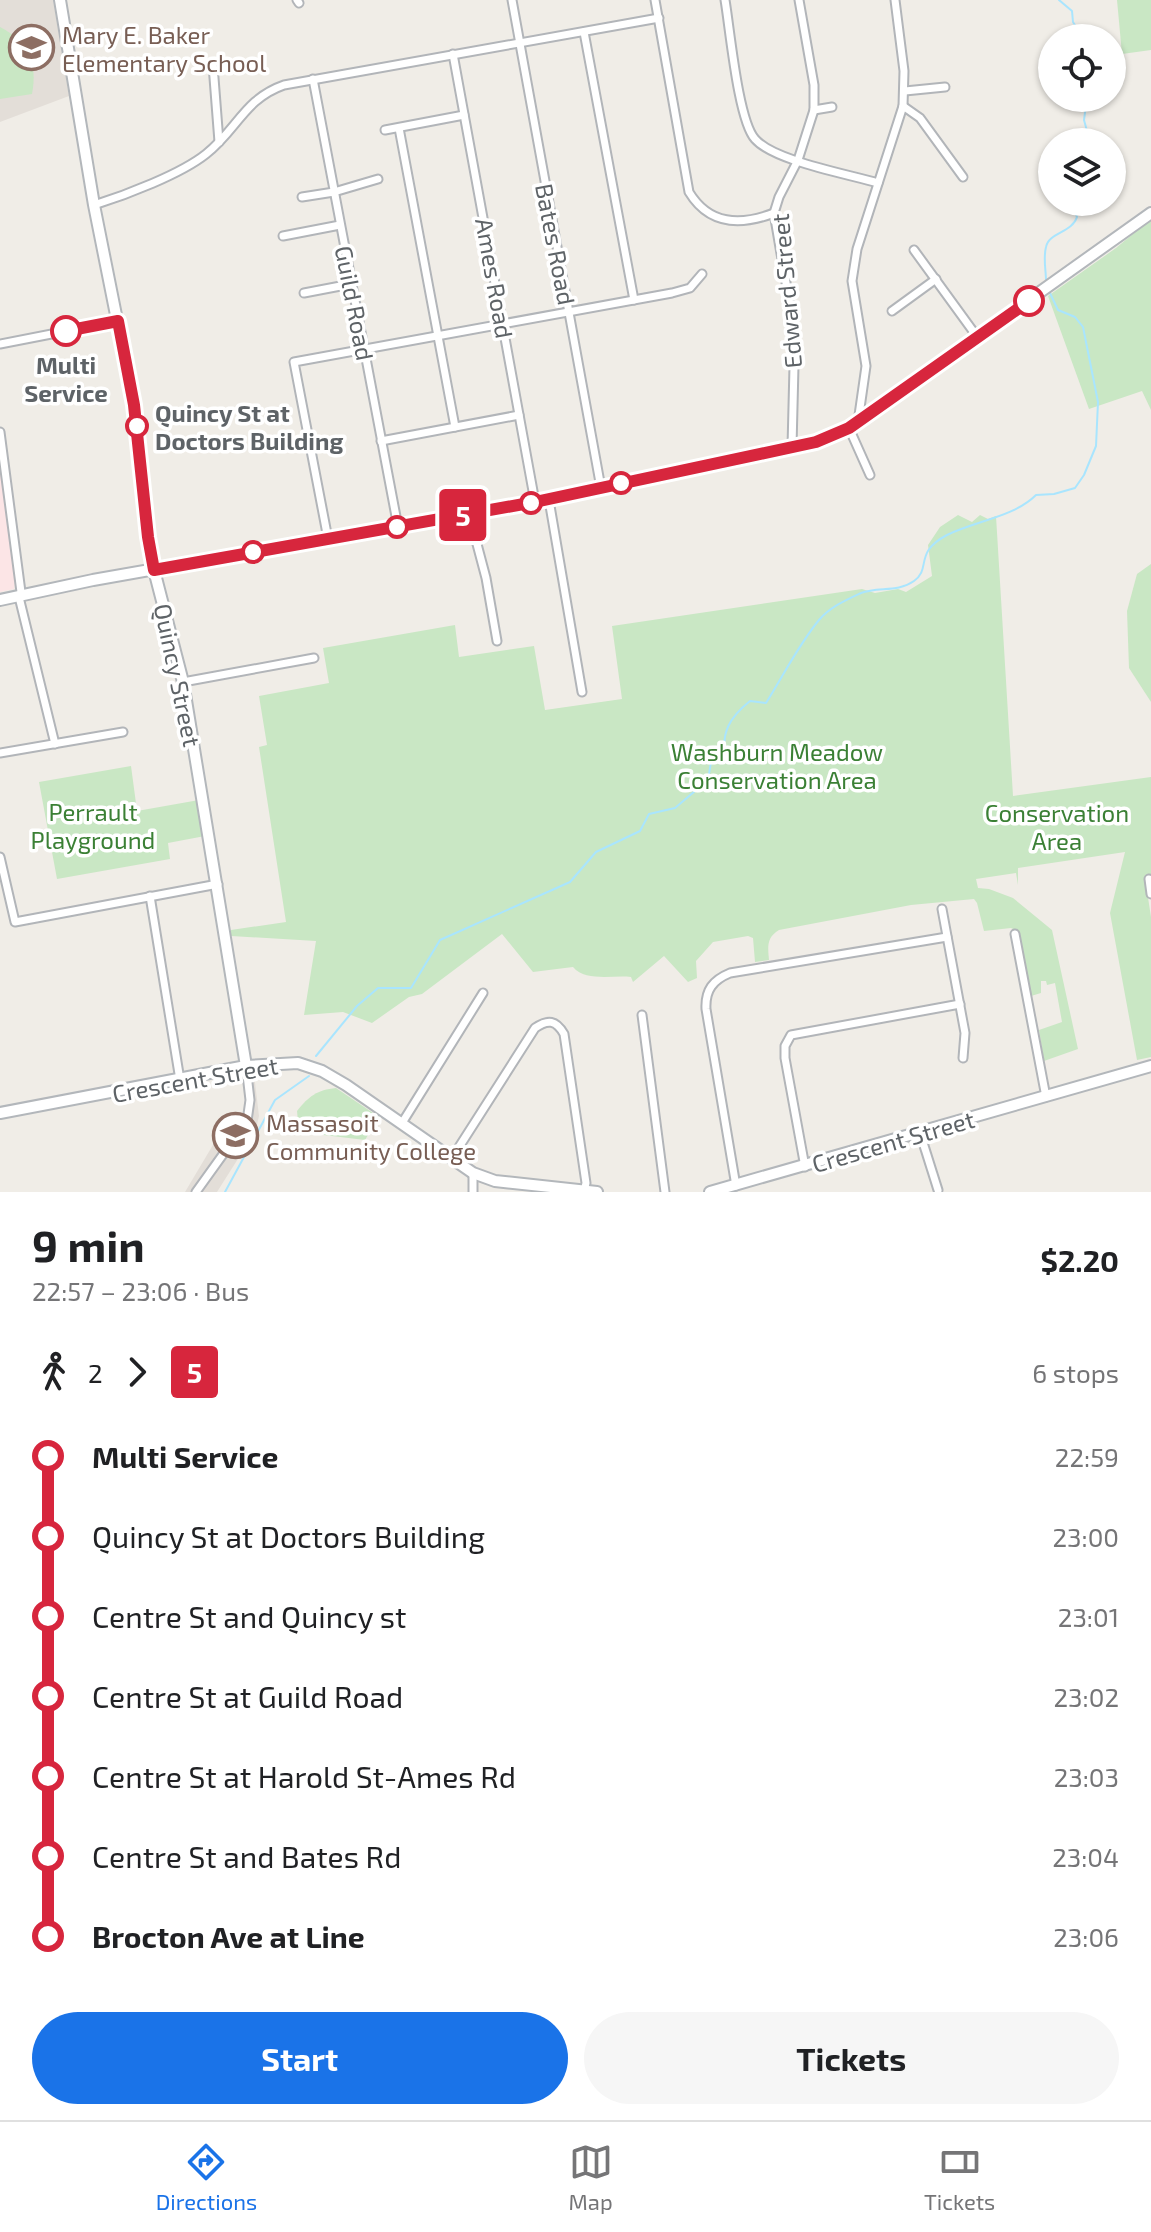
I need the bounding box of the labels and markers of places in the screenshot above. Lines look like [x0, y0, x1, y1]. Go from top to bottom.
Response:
place label: Mary E. Baker Elementary School [62, 20, 266, 77]
school or university icon: Mary E. Baker Elementary School [7, 24, 55, 72]
unlabelled marker [1014, 286, 1044, 316]
marker: Multi Service [51, 316, 81, 346]
place label: Multi Service [24, 350, 108, 407]
place label: Quincy St at Doctors Building [155, 398, 343, 455]
marker: Quincy St at Doctors Building [126, 415, 148, 437]
unlabelled marker [610, 472, 632, 494]
unlabelled marker [520, 492, 542, 514]
unlabelled marker [386, 516, 408, 538]
unlabelled marker [242, 541, 264, 563]
place label: Massasoit Community College [266, 1108, 476, 1165]
school or university icon: Massasoit Community College [211, 1112, 259, 1160]

